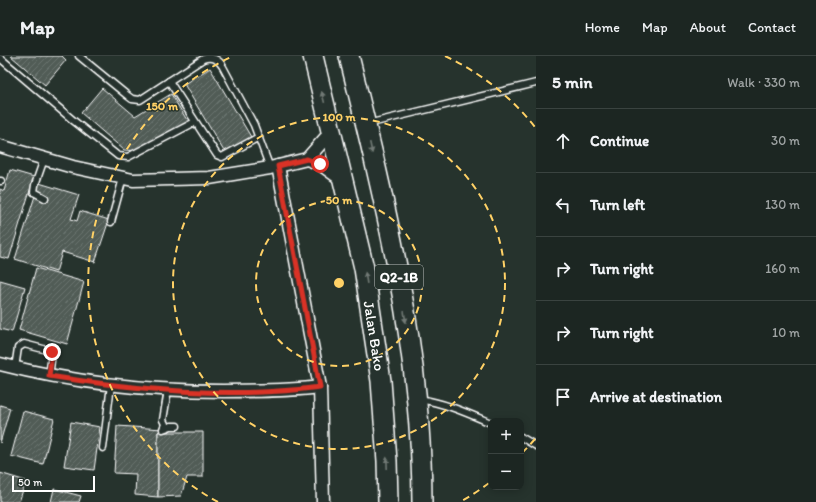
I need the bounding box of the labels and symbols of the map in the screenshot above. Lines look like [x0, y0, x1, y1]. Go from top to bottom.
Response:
one-way arrow [319, 91, 325, 104]
text: 150 m [146, 99, 179, 113]
text: 100 m [322, 110, 356, 124]
one-way arrow [369, 142, 375, 155]
route start [311, 155, 329, 173]
text: 50 m [326, 193, 353, 207]
road number: Q2-1B [375, 265, 423, 289]
one-way arrow [363, 272, 369, 284]
centre of rings [332, 276, 346, 290]
street label: Jalan Bako [360, 300, 388, 372]
one-way arrow [402, 311, 408, 323]
route end [43, 343, 61, 361]
one-way arrow [384, 456, 390, 469]
scale bar [12, 474, 95, 493]

